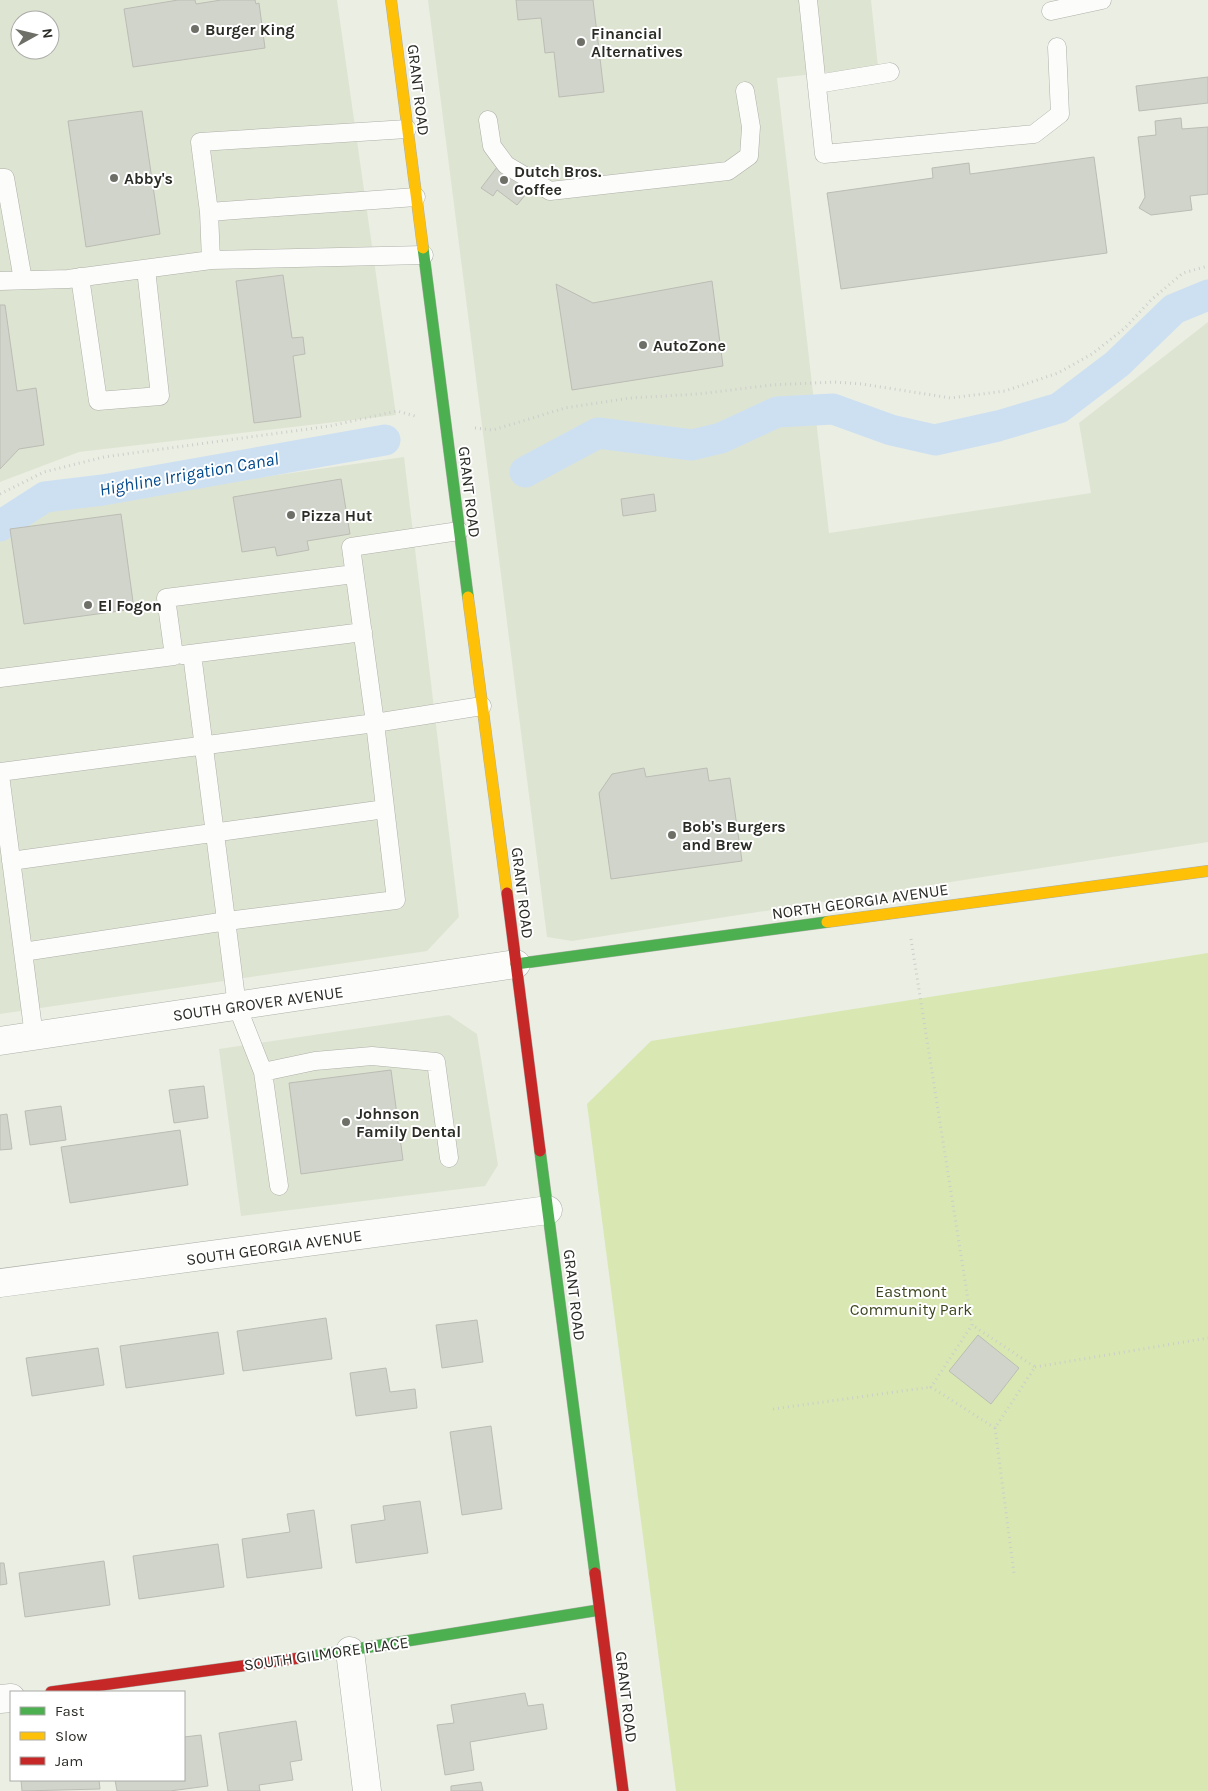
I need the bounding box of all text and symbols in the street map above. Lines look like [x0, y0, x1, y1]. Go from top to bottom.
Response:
north arrow [10, 10, 60, 60]
place label: Burger King [205, 20, 295, 39]
marker: Burger King [189, 23, 201, 35]
place label: Financial Alternatives [591, 24, 683, 61]
text: N [38, 27, 56, 39]
marker: Financial Alternatives [575, 36, 587, 48]
street label: GRANT ROAD [403, 43, 434, 137]
place label: Dutch Bros. Coffee [514, 162, 602, 199]
place label: Abby's [124, 169, 173, 188]
marker: Abby's [108, 172, 120, 184]
marker: Dutch Bros. Coffee [498, 174, 510, 186]
place label: AutoZone [653, 336, 726, 355]
marker: AutoZone [637, 339, 649, 351]
street label: GRANT ROAD [454, 445, 485, 539]
water label: Highline Irrigation Canal [98, 447, 281, 501]
place label: Pizza Hut [301, 506, 372, 525]
marker: Pizza Hut [285, 509, 297, 521]
place label: El Fogon [98, 596, 162, 615]
marker: El Fogon [82, 599, 94, 611]
place label: Bob's Burgers and Brew [682, 817, 786, 854]
marker: Bob's Burgers and Brew [666, 829, 678, 841]
street label: GRANT ROAD [507, 846, 538, 940]
street label: NORTH GEORGIA AVENUE [771, 880, 949, 923]
street label: SOUTH GROVER AVENUE [172, 982, 345, 1025]
place label: Johnson Family Dental [356, 1104, 461, 1141]
marker: Johnson Family Dental [340, 1116, 352, 1128]
street label: SOUTH GEORGIA AVENUE [185, 1226, 363, 1269]
street label: GRANT ROAD [559, 1248, 590, 1342]
park label: Eastmont Community Park [850, 1282, 972, 1319]
street label: SOUTH GILMORE PLACE [243, 1633, 410, 1674]
street label: GRANT ROAD [611, 1650, 642, 1744]
legend [10, 1691, 185, 1781]
text: Fast [55, 1702, 85, 1720]
text: Slow [55, 1727, 87, 1745]
text: Jam [55, 1752, 83, 1770]

